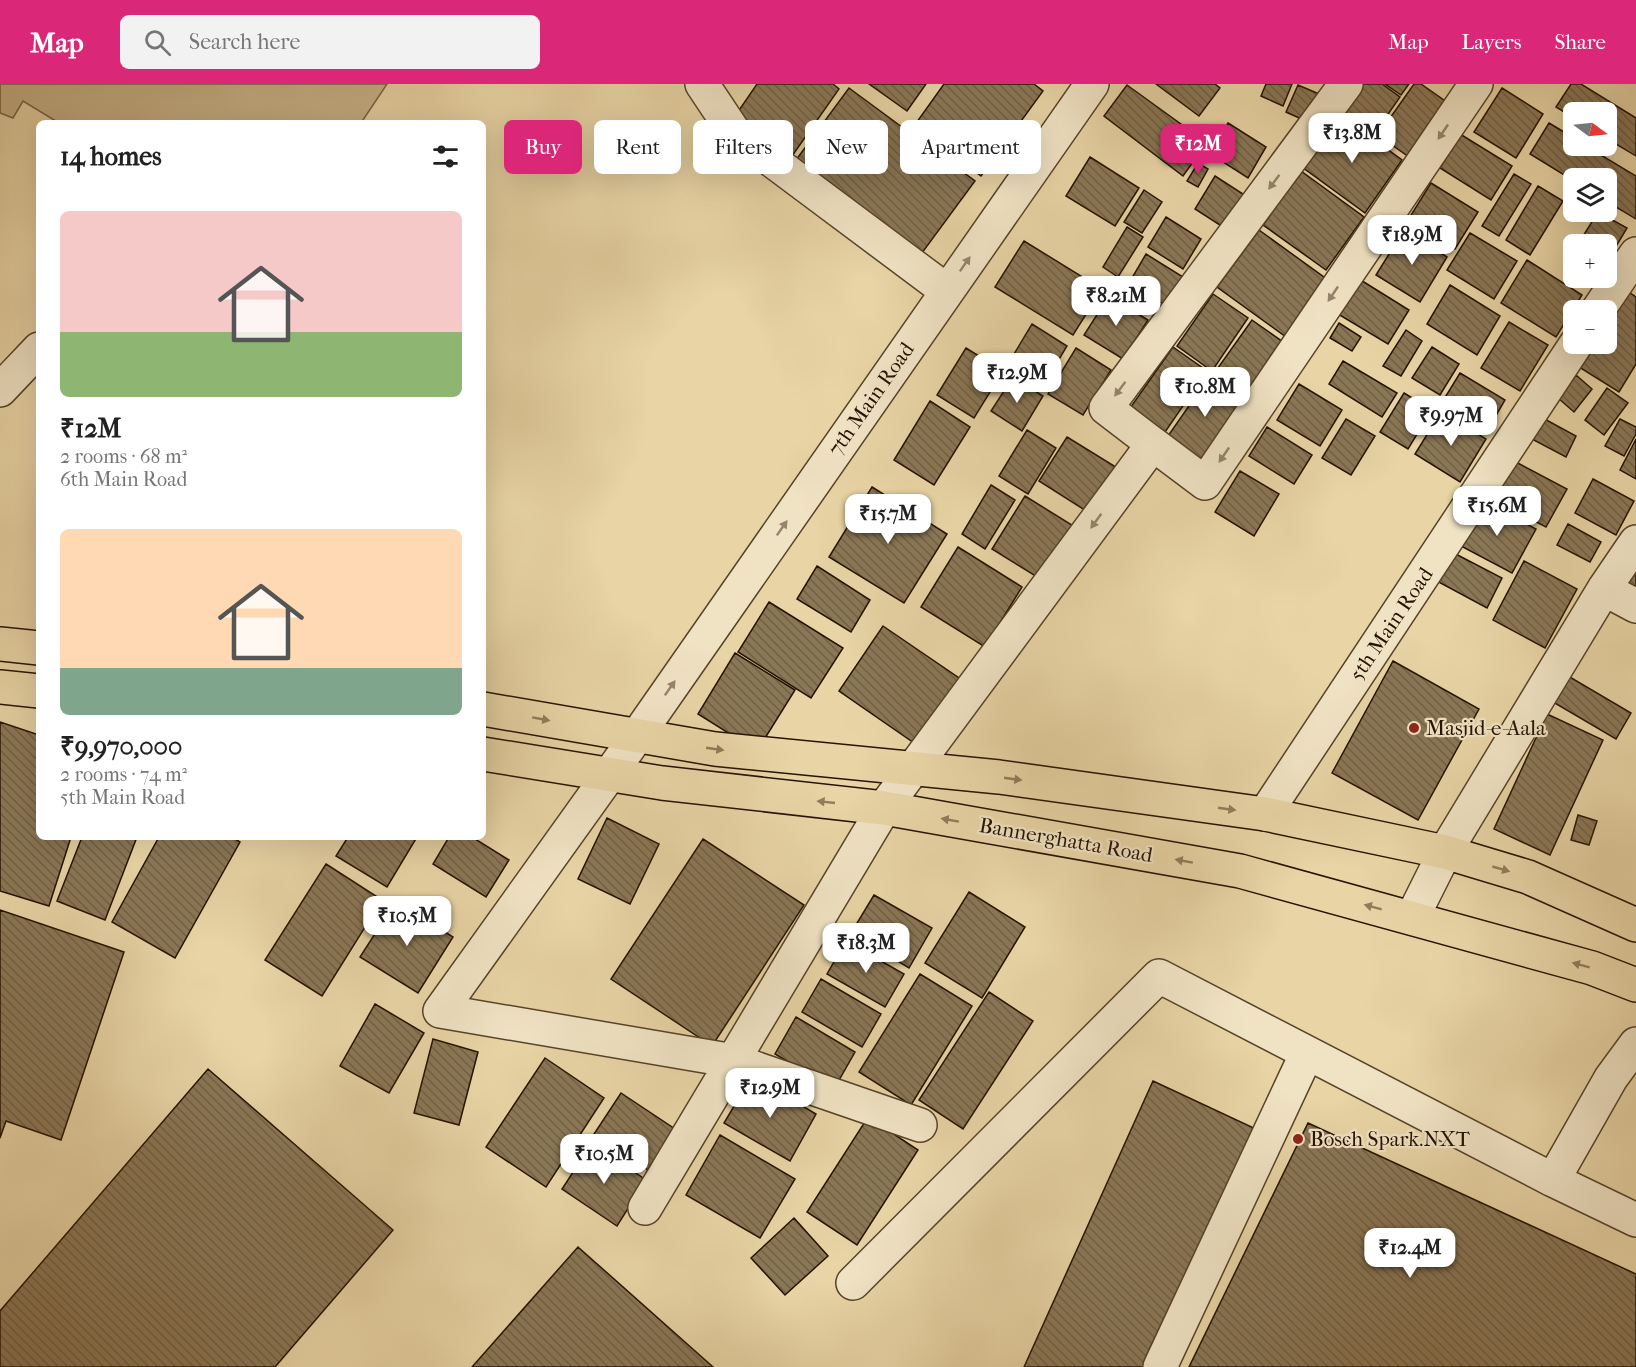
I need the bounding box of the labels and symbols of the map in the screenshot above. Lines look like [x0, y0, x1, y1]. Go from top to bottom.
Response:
north arrow [1563, 102, 1617, 156]
pin: ₹13.8M [1303, 113, 1401, 164]
pin: ₹12M [1162, 124, 1234, 175]
one-way arrow [1437, 124, 1449, 140]
one-way arrow [1268, 173, 1280, 189]
pin: ₹18.9M [1363, 215, 1461, 266]
one-way arrow [959, 257, 971, 273]
pin: ₹8.21M [1067, 276, 1165, 327]
one-way arrow [1327, 285, 1339, 301]
street label: 7th Main Road [823, 337, 919, 460]
pin: ₹12.9M [968, 353, 1066, 404]
pin: ₹10.8M [1156, 367, 1254, 418]
one-way arrow [1115, 381, 1127, 396]
pin: ₹9.97M [1402, 396, 1500, 447]
one-way arrow [1219, 447, 1230, 463]
pin: ₹15.6M [1448, 486, 1546, 537]
pin: ₹15.7M [839, 494, 937, 545]
one-way arrow [1090, 512, 1102, 528]
one-way arrow [776, 520, 788, 536]
street label: 5th Main Road [1344, 562, 1438, 685]
one-way arrow [664, 680, 675, 696]
one-way arrow [531, 715, 550, 724]
place label: Masjid-e-Aala [1426, 716, 1546, 740]
marker: Masjid-e-Aala [1407, 721, 1421, 735]
one-way arrow [706, 744, 725, 754]
one-way arrow [1004, 774, 1023, 783]
one-way arrow [816, 797, 835, 807]
one-way arrow [1218, 804, 1237, 813]
street label: Bannerghatta Road [977, 813, 1155, 867]
one-way arrow [941, 815, 960, 824]
one-way arrow [1174, 856, 1193, 865]
one-way arrow [1492, 865, 1510, 874]
pin: ₹10.5M [358, 896, 456, 947]
one-way arrow [1364, 902, 1382, 912]
pin: ₹18.3M [817, 923, 915, 974]
one-way arrow [1572, 959, 1590, 969]
pin: ₹12.9M [721, 1068, 819, 1119]
place label: Bosch Spark.NXT [1310, 1127, 1471, 1151]
marker: Bosch Spark.NXT [1291, 1132, 1305, 1146]
pin: ₹10.5M [555, 1134, 653, 1185]
pin: ₹12.4M [1361, 1228, 1459, 1279]

